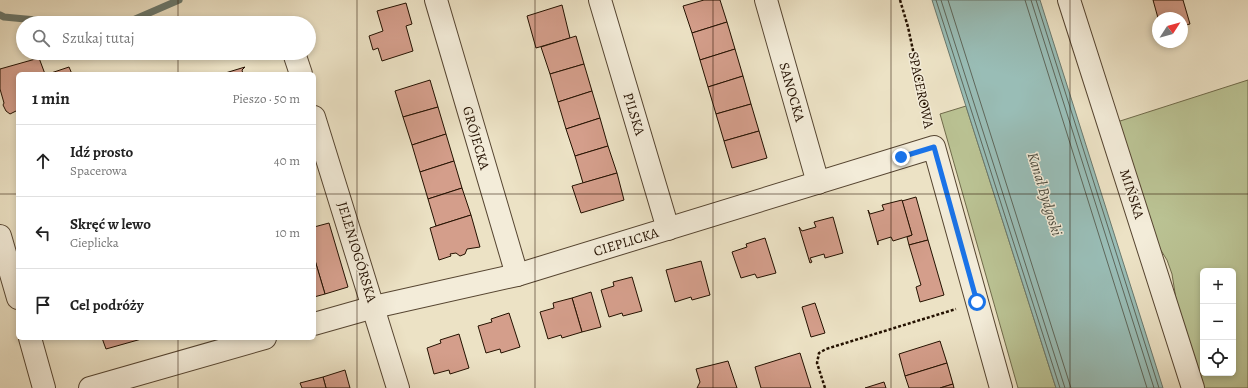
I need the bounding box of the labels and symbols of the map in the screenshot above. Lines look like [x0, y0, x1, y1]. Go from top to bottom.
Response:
north arrow [1152, 12, 1188, 48]
street label: SPACEROWA [904, 50, 939, 131]
street label: SANOCKA [774, 60, 810, 125]
street label: PILSKA [618, 90, 650, 139]
street label: GRÓJECKA [458, 104, 494, 173]
route end [892, 148, 910, 166]
water label: Kanał Bydgoski [1023, 150, 1067, 238]
street label: MIŃSKA [1115, 167, 1149, 222]
street label: JELENIOGÓRSKA [333, 199, 382, 305]
street label: CIEPLICKA [591, 223, 662, 261]
route start [968, 293, 986, 311]

